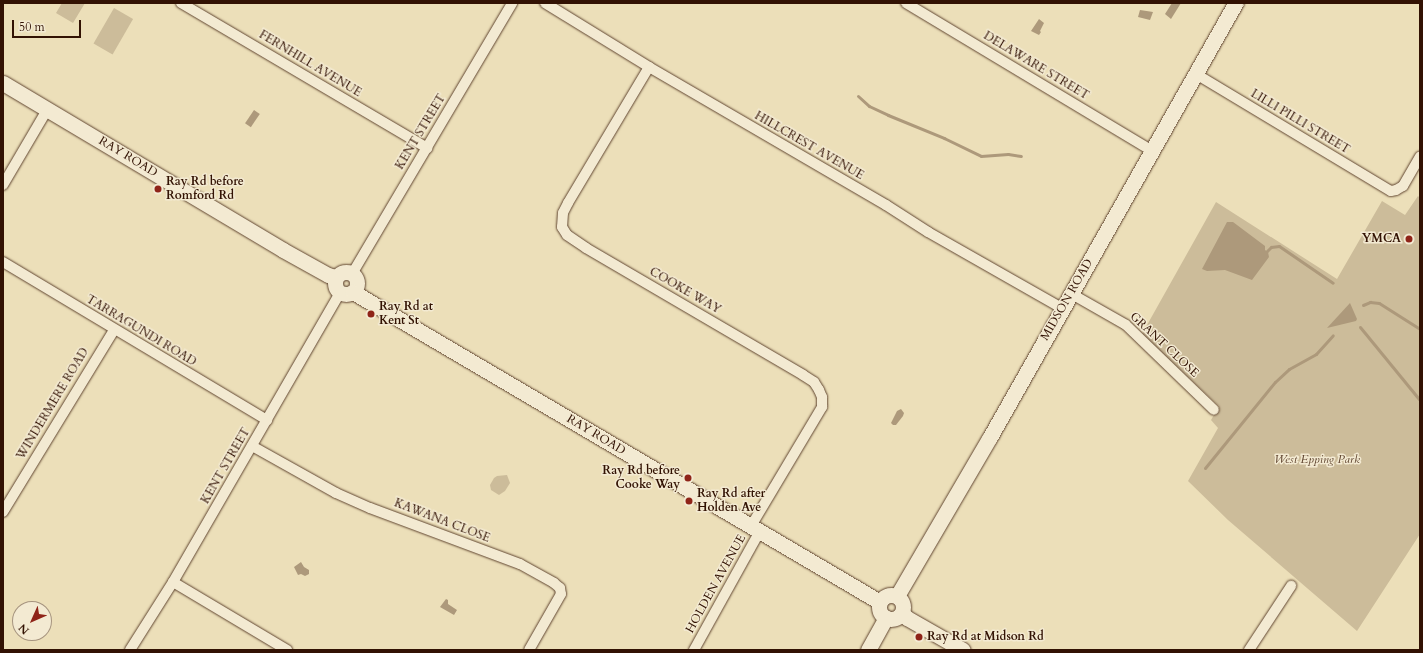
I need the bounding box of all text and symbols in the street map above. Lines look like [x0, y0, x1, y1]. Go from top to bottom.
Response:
scale bar [14, 12, 83, 38]
text: 50 m [19, 19, 45, 35]
street label: FERNHILL AVENUE [256, 28, 364, 100]
street label: DELAWARE STREET [981, 29, 1091, 103]
street label: LILLI PILLI STREET [1248, 87, 1352, 157]
street label: KENT STREET [393, 92, 449, 172]
street label: HILLCREST AVENUE [752, 109, 866, 183]
street label: RAY ROAD [96, 134, 160, 180]
place label: Ray Rd before Romford Rd [166, 175, 244, 203]
marker: Ray Rd before Romford Rd [153, 184, 163, 194]
place label: YMCA [1362, 232, 1401, 246]
marker: YMCA [1404, 234, 1414, 244]
street label: MIDSON ROAD [1038, 257, 1096, 343]
street label: COOKE WAY [647, 265, 723, 317]
street label: TARRAGUNDI ROAD [83, 292, 199, 370]
place label: Ray Rd at Kent St [379, 300, 433, 328]
marker: Ray Rd at Kent St [366, 309, 376, 319]
street label: GRANT CLOSE [1127, 309, 1201, 381]
street label: WINDERMERE ROAD [14, 346, 92, 462]
street label: RAY ROAD [564, 412, 628, 458]
street label: KENT STREET [198, 425, 254, 507]
park label: West Epping Park [1274, 453, 1360, 467]
place label: Ray Rd before Cooke Way [602, 464, 680, 492]
marker: Ray Rd before Cooke Way [683, 473, 693, 483]
place label: Ray Rd after Holden Ave [697, 487, 765, 515]
street label: KAWANA CLOSE [392, 496, 492, 546]
marker: Ray Rd after Holden Ave [684, 496, 694, 506]
street label: HOLDEN AVENUE [683, 532, 749, 636]
north arrow [12, 601, 52, 641]
text: N [15, 620, 33, 638]
place label: Ray Rd at Midson Rd [927, 630, 1044, 644]
marker: Ray Rd at Midson Rd [914, 632, 924, 642]

